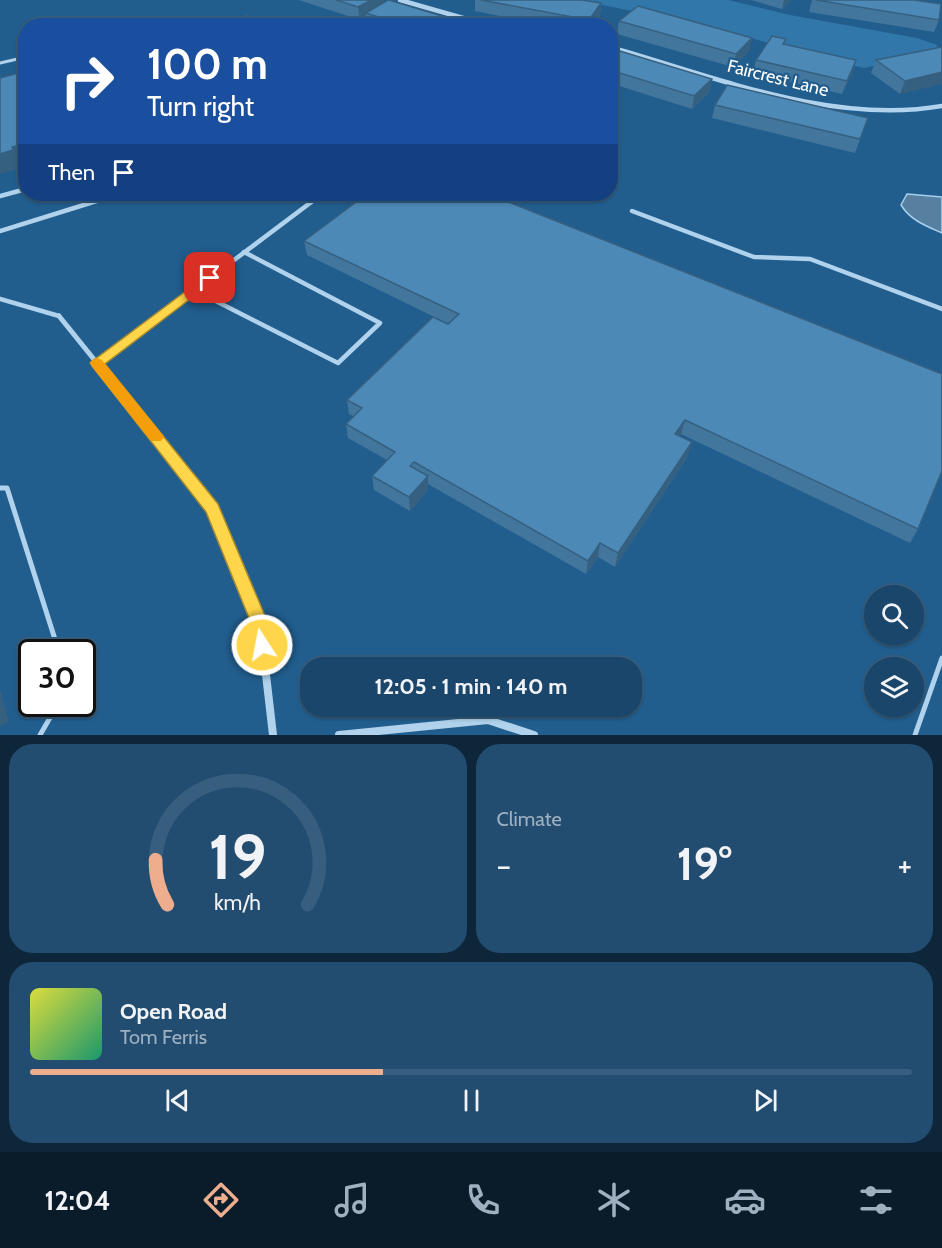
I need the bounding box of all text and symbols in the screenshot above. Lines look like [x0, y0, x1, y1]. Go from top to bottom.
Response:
text: 100 m [147, 38, 268, 90]
icon: right [48, 42, 126, 120]
street label: Faircrest Lane [725, 55, 831, 101]
text: Turn right [147, 90, 254, 123]
icon: arrive [107, 156, 140, 189]
text: Then [48, 159, 95, 186]
pin [184, 252, 235, 303]
icon: arrive [193, 261, 226, 294]
map controls [864, 585, 924, 717]
button: search [864, 585, 924, 645]
position arrow [230, 613, 294, 677]
speed limit sign: 30 [18, 639, 96, 717]
button: layers [864, 657, 924, 717]
text: 12:05 · 1 min · 140 m [375, 673, 567, 700]
text: Climate [497, 807, 562, 831]
text: 19 [209, 819, 267, 895]
text: 19° [677, 837, 732, 891]
text: − [497, 845, 511, 885]
text: + [897, 845, 912, 885]
text: km/h [214, 890, 261, 916]
text: Open Road [120, 998, 227, 1025]
text: Tom Ferris [120, 1025, 207, 1049]
icon: previous [161, 1084, 194, 1117]
icon: pause [455, 1084, 488, 1117]
icon: next [749, 1084, 782, 1117]
icon: directions [200, 1179, 242, 1221]
icon: music [331, 1179, 373, 1221]
icon: phone [462, 1179, 504, 1221]
icon: climate [593, 1179, 635, 1221]
icon: car [724, 1179, 766, 1221]
icon: filters [855, 1179, 897, 1221]
text: 12:04 [45, 1184, 111, 1217]

